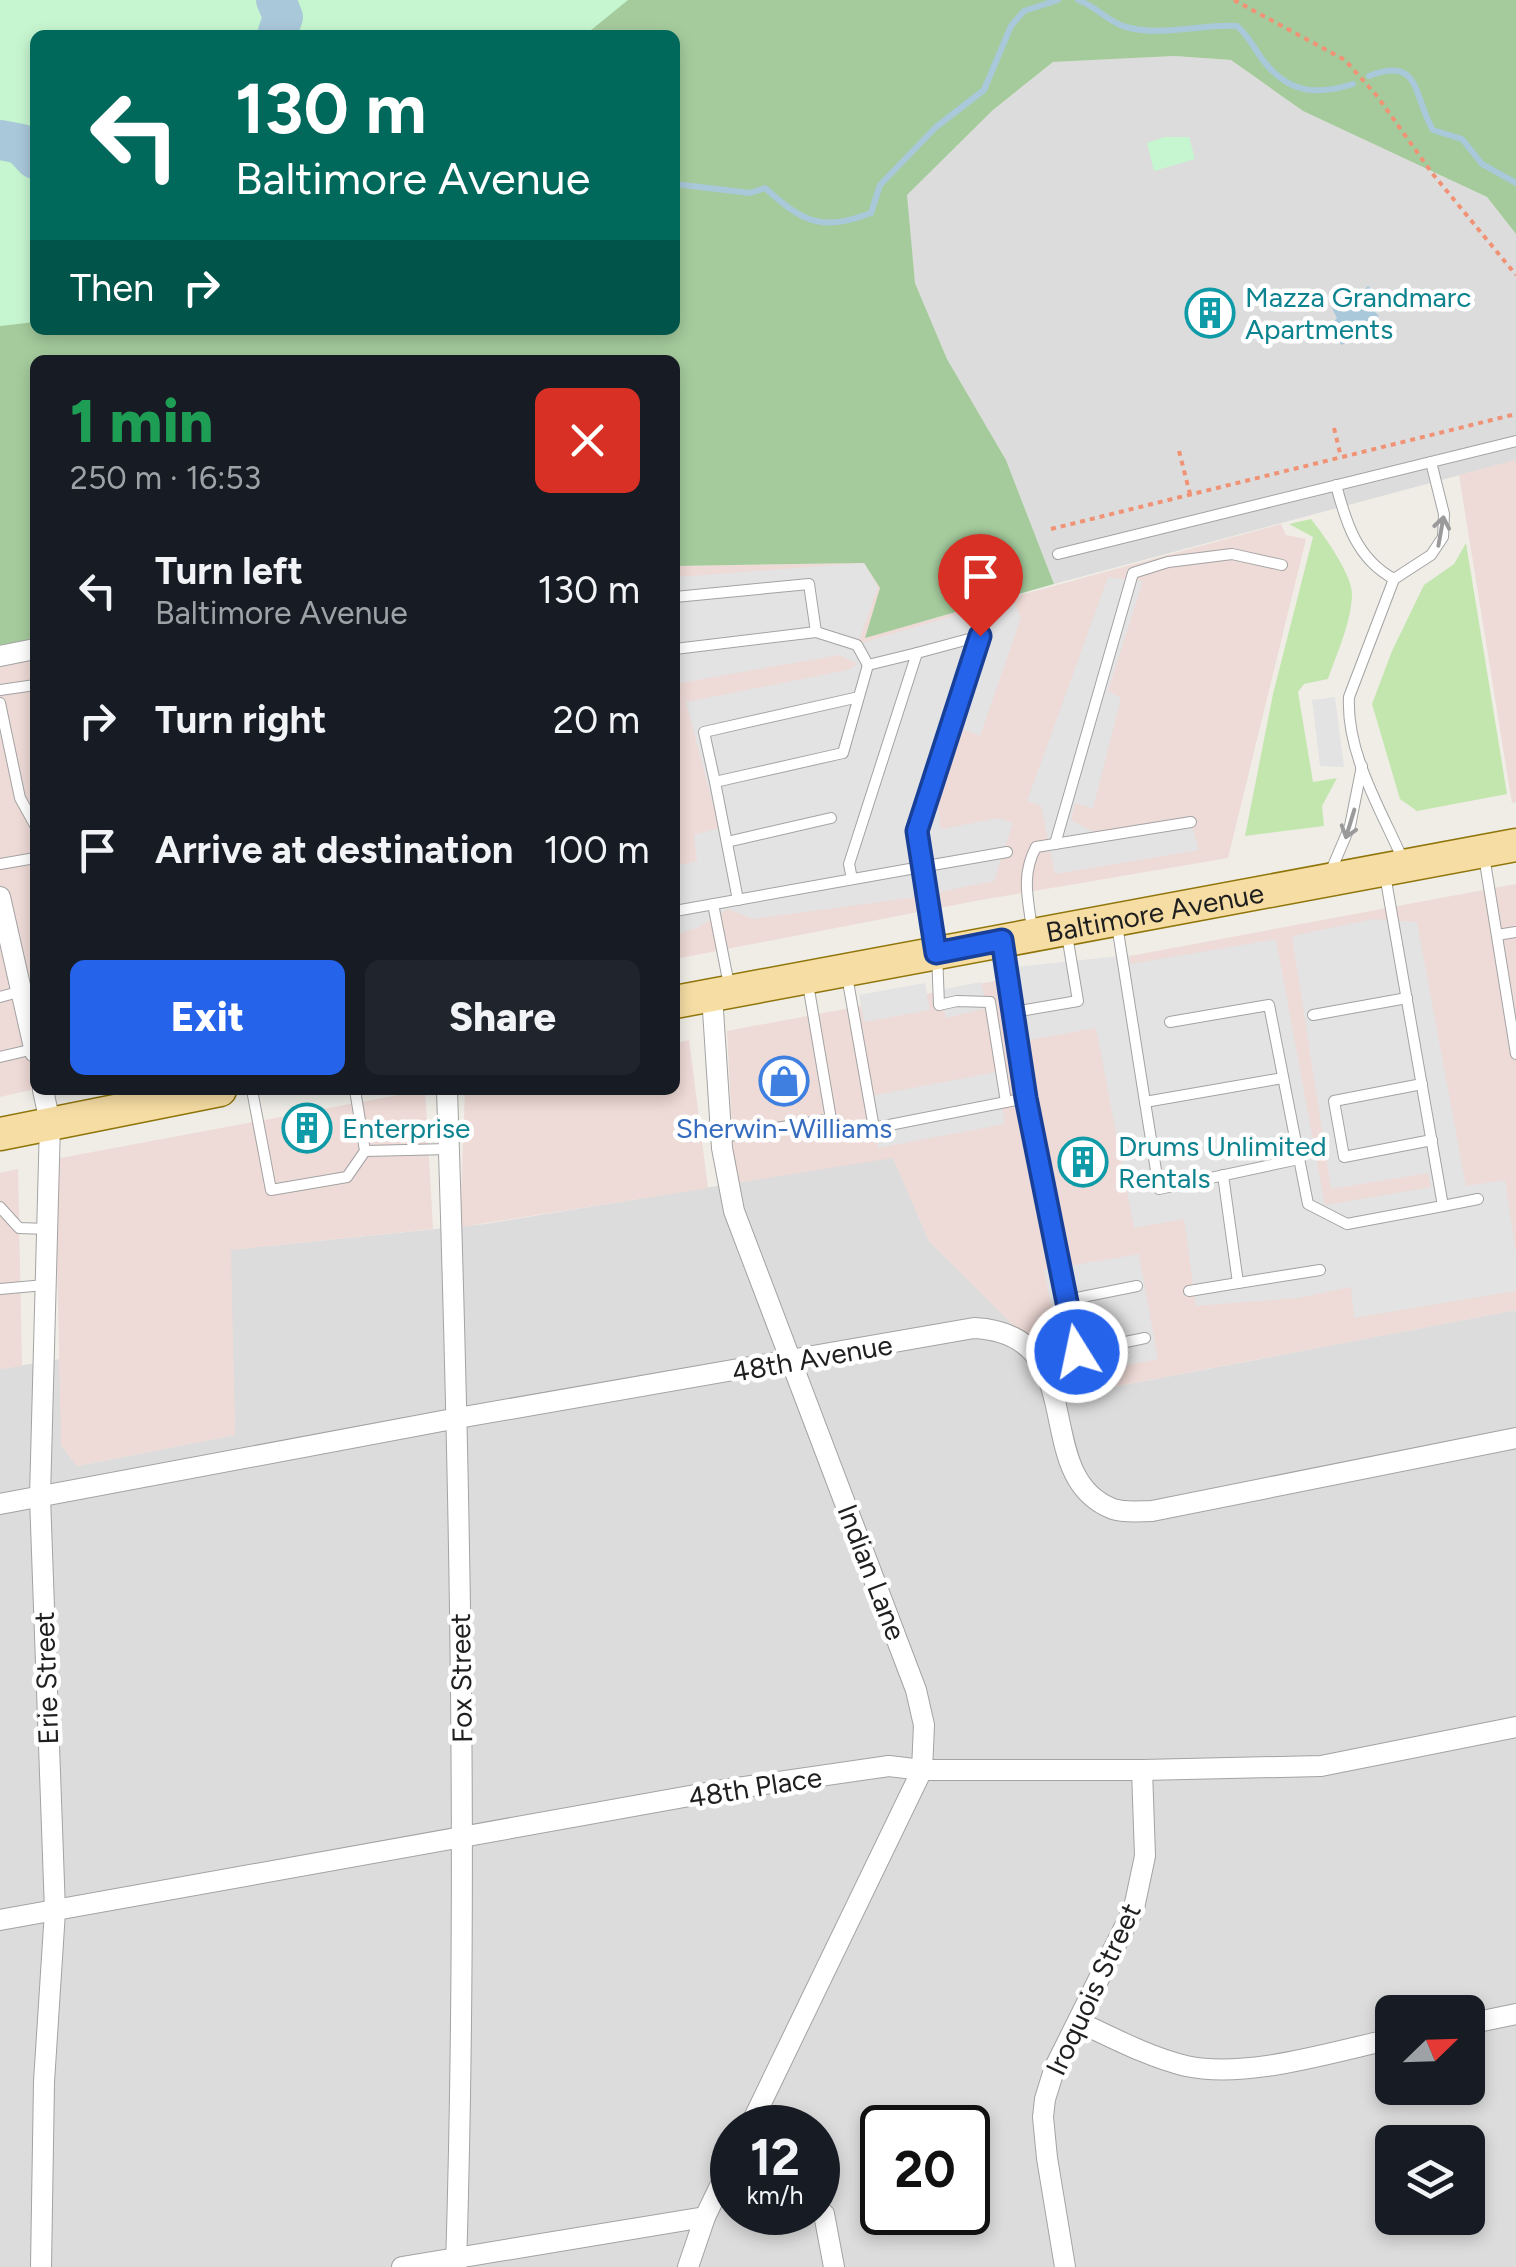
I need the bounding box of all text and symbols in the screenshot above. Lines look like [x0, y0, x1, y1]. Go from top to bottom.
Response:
text: 130 m [235, 66, 427, 151]
icon: left [70, 70, 200, 200]
text: Baltimore Avenue [235, 151, 590, 205]
icon: right [174, 260, 229, 315]
text: Then [70, 265, 154, 311]
place label: Mazza Grandmarc Apartments [1245, 280, 1471, 346]
building icon: Mazza Grandmarc Apartments [1184, 287, 1236, 339]
text: 1 min [70, 385, 213, 457]
button: close [535, 388, 640, 493]
text: 250 m · 16:53 [70, 459, 261, 497]
one-way arrow [1432, 515, 1451, 548]
pin [938, 534, 1023, 637]
text: Turn left [155, 548, 303, 594]
icon: arrive [953, 549, 1008, 604]
icon: left [70, 563, 125, 618]
text: 130 m [538, 567, 640, 613]
text: Baltimore Avenue [155, 594, 408, 632]
icon: right [70, 693, 125, 748]
text: Turn right [155, 697, 327, 743]
text: 20 m [553, 697, 640, 743]
one-way arrow [1340, 807, 1358, 839]
icon: arrive [70, 823, 125, 878]
text: Arrive at destination [155, 827, 513, 873]
text: 100 m [543, 827, 650, 873]
street label: Baltimore Avenue [1043, 875, 1267, 949]
button: Exit [70, 960, 345, 1075]
button: Share [365, 960, 640, 1075]
shop icon: Sherwin-Williams [758, 1055, 810, 1107]
building icon: Enterprise [281, 1102, 333, 1154]
place label: Enterprise [342, 1111, 470, 1145]
place label: Sherwin-Williams [676, 1111, 892, 1145]
place label: Drums Unlimited Rentals [1118, 1129, 1327, 1195]
building icon: Drums Unlimited Rentals [1057, 1136, 1109, 1188]
position arrow [1025, 1300, 1129, 1404]
street label: 48th Avenue [729, 1327, 895, 1389]
street label: Indian Lane [831, 1499, 913, 1645]
street label: Erie Street [27, 1611, 65, 1745]
street label: Fox Street [443, 1613, 479, 1743]
street label: 48th Place [686, 1760, 824, 1814]
street label: Iroquois Street [1038, 1897, 1148, 2081]
north arrow [1375, 1995, 1485, 2105]
map controls [1375, 1995, 1485, 2235]
speed limit sign: 20 [860, 2105, 990, 2235]
button: layers [1375, 2125, 1485, 2235]
text: 12 [750, 2127, 800, 2188]
text: km/h [746, 2180, 804, 2210]

